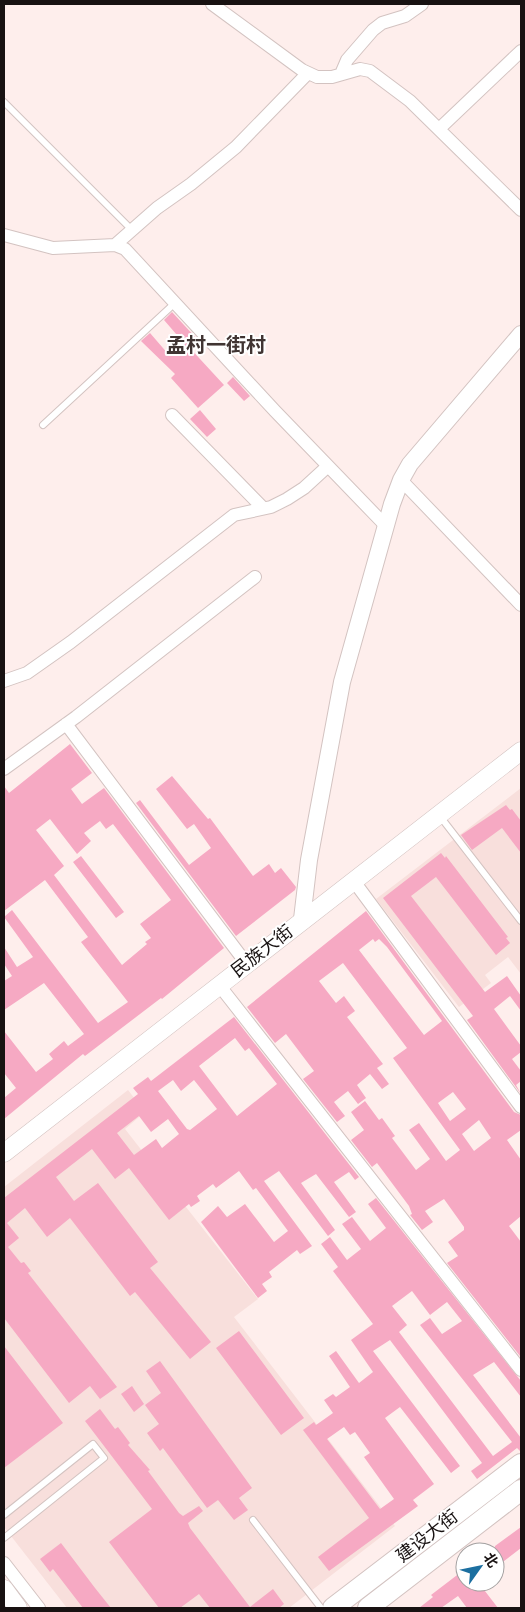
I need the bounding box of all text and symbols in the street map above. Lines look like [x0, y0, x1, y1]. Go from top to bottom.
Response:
district label: 孟村一街村 [166, 332, 266, 356]
street label: 民族大街 [226, 919, 297, 981]
street label: 建设大街 [391, 1504, 462, 1566]
north arrow [455, 1542, 505, 1592]
text: 北 [480, 1549, 502, 1570]

